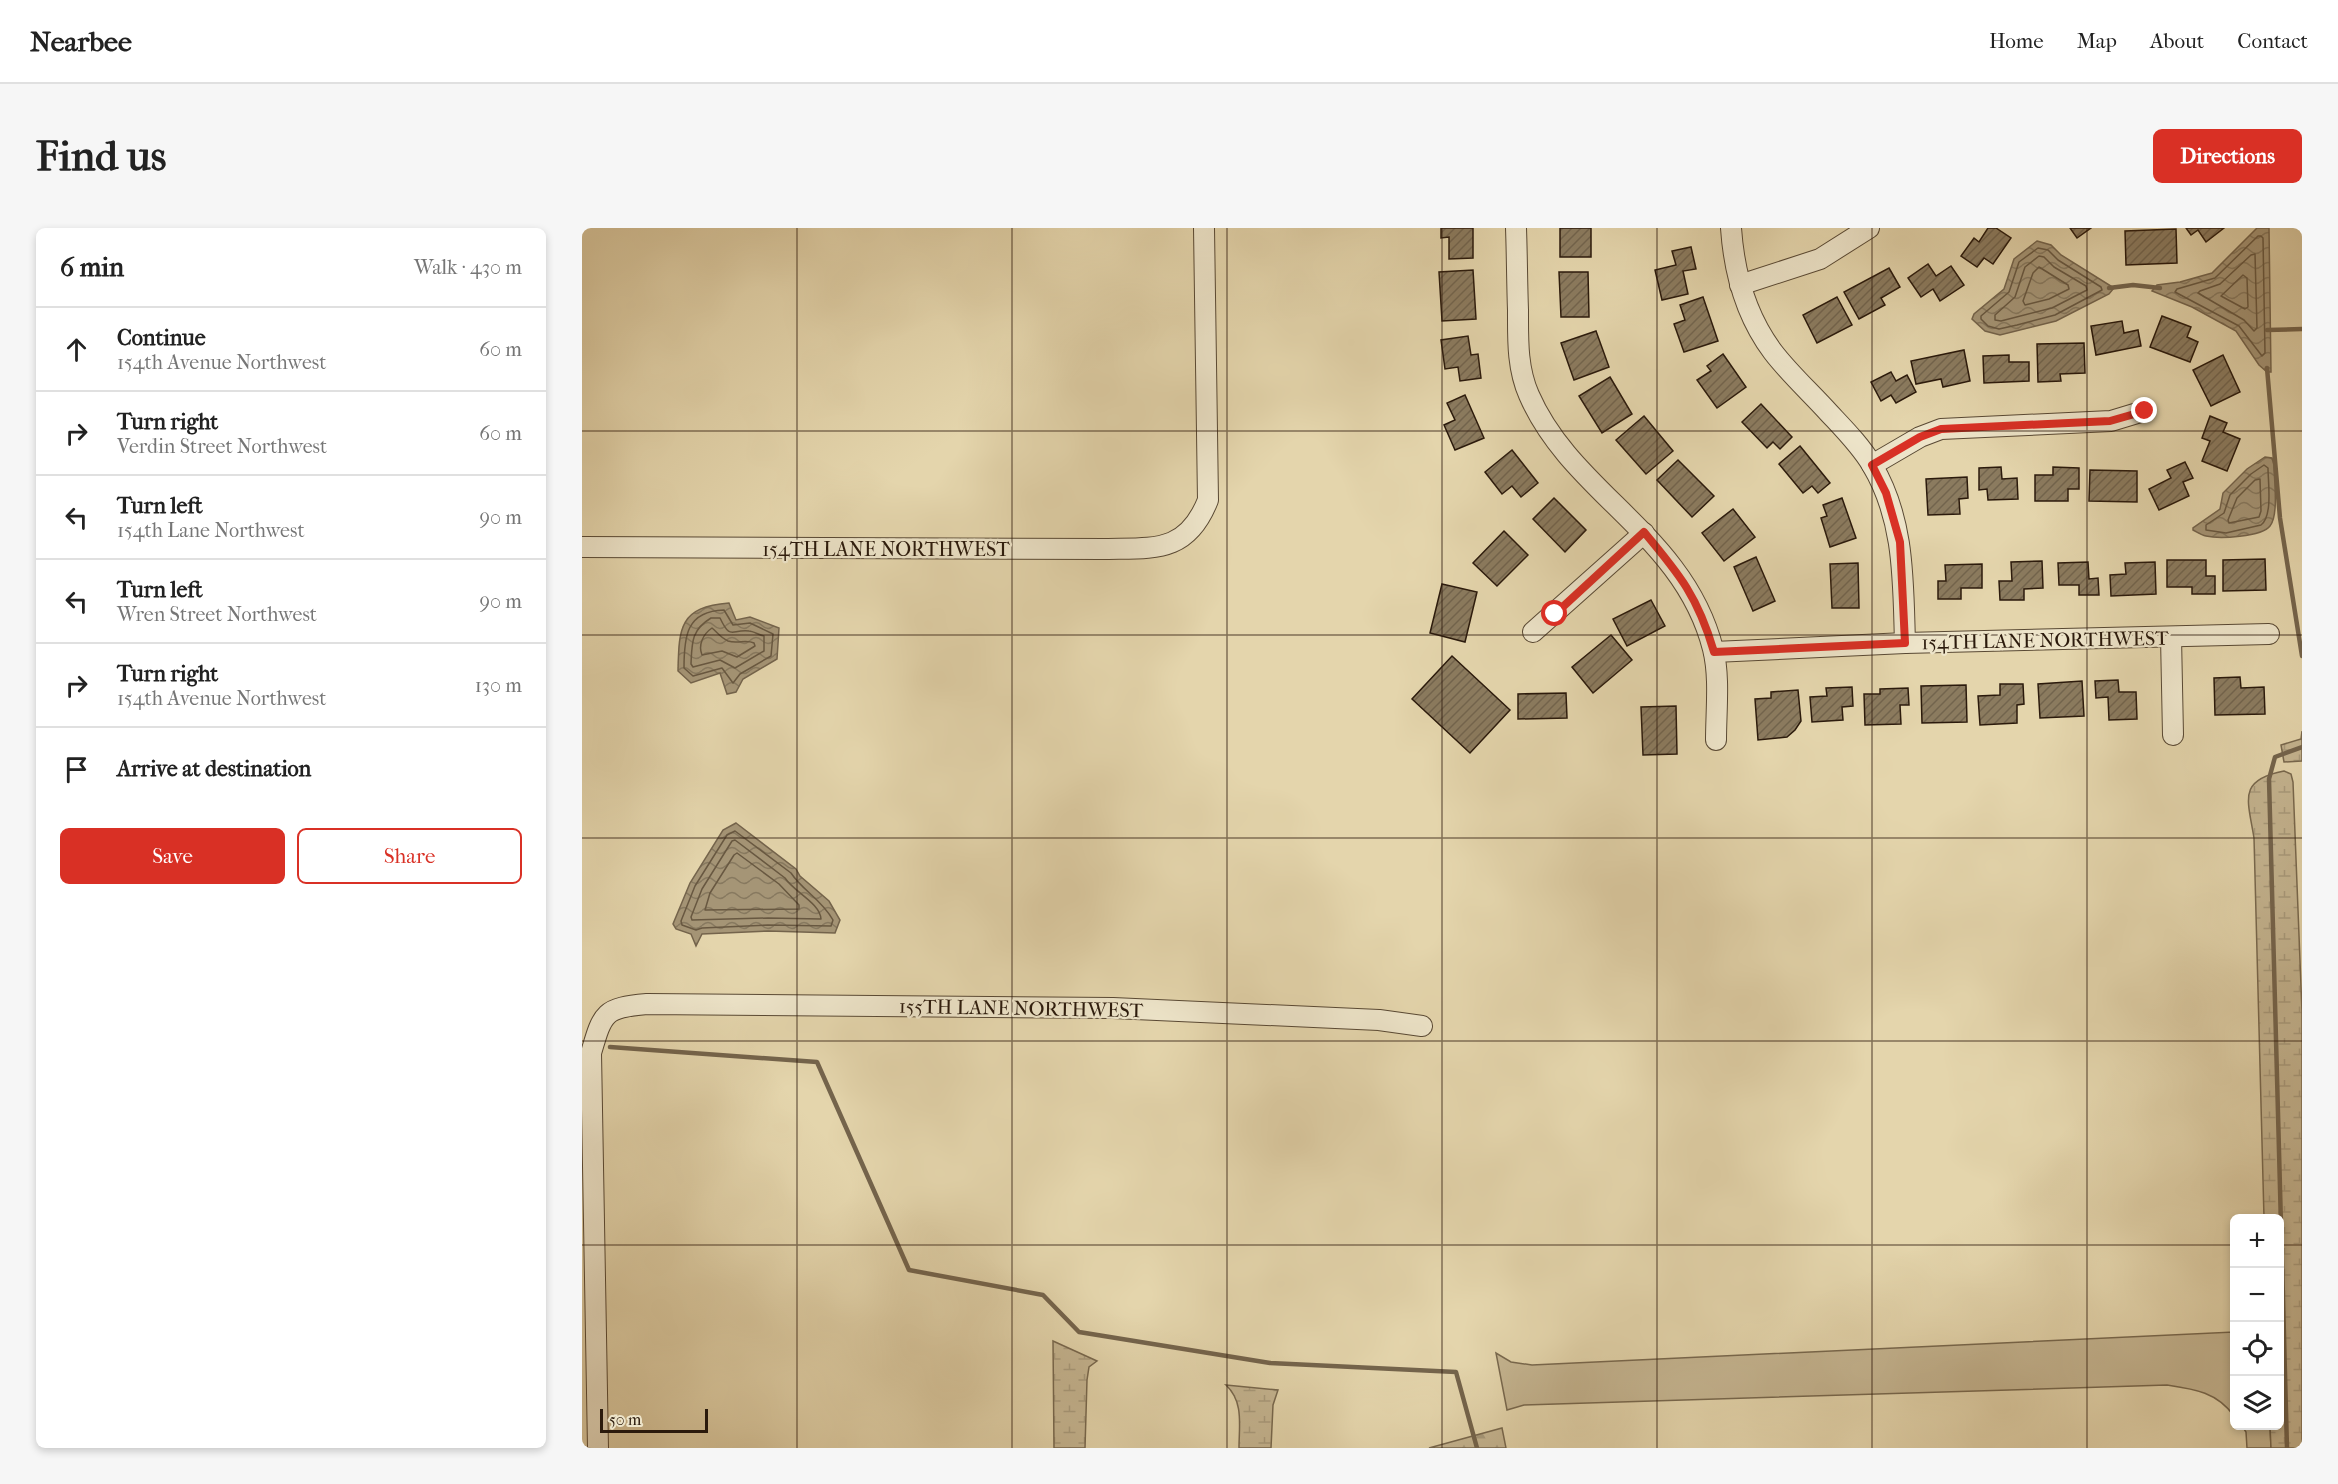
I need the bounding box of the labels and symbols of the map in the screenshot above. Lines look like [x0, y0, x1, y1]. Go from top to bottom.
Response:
route end [2131, 397, 2157, 423]
street label: 154TH LANE NORTHWEST [762, 538, 1010, 561]
route start [1541, 600, 1567, 626]
street label: 154TH LANE NORTHWEST [1921, 627, 2169, 654]
street label: 155TH LANE NORTHWEST [899, 995, 1144, 1022]
scale bar [600, 1406, 708, 1434]

